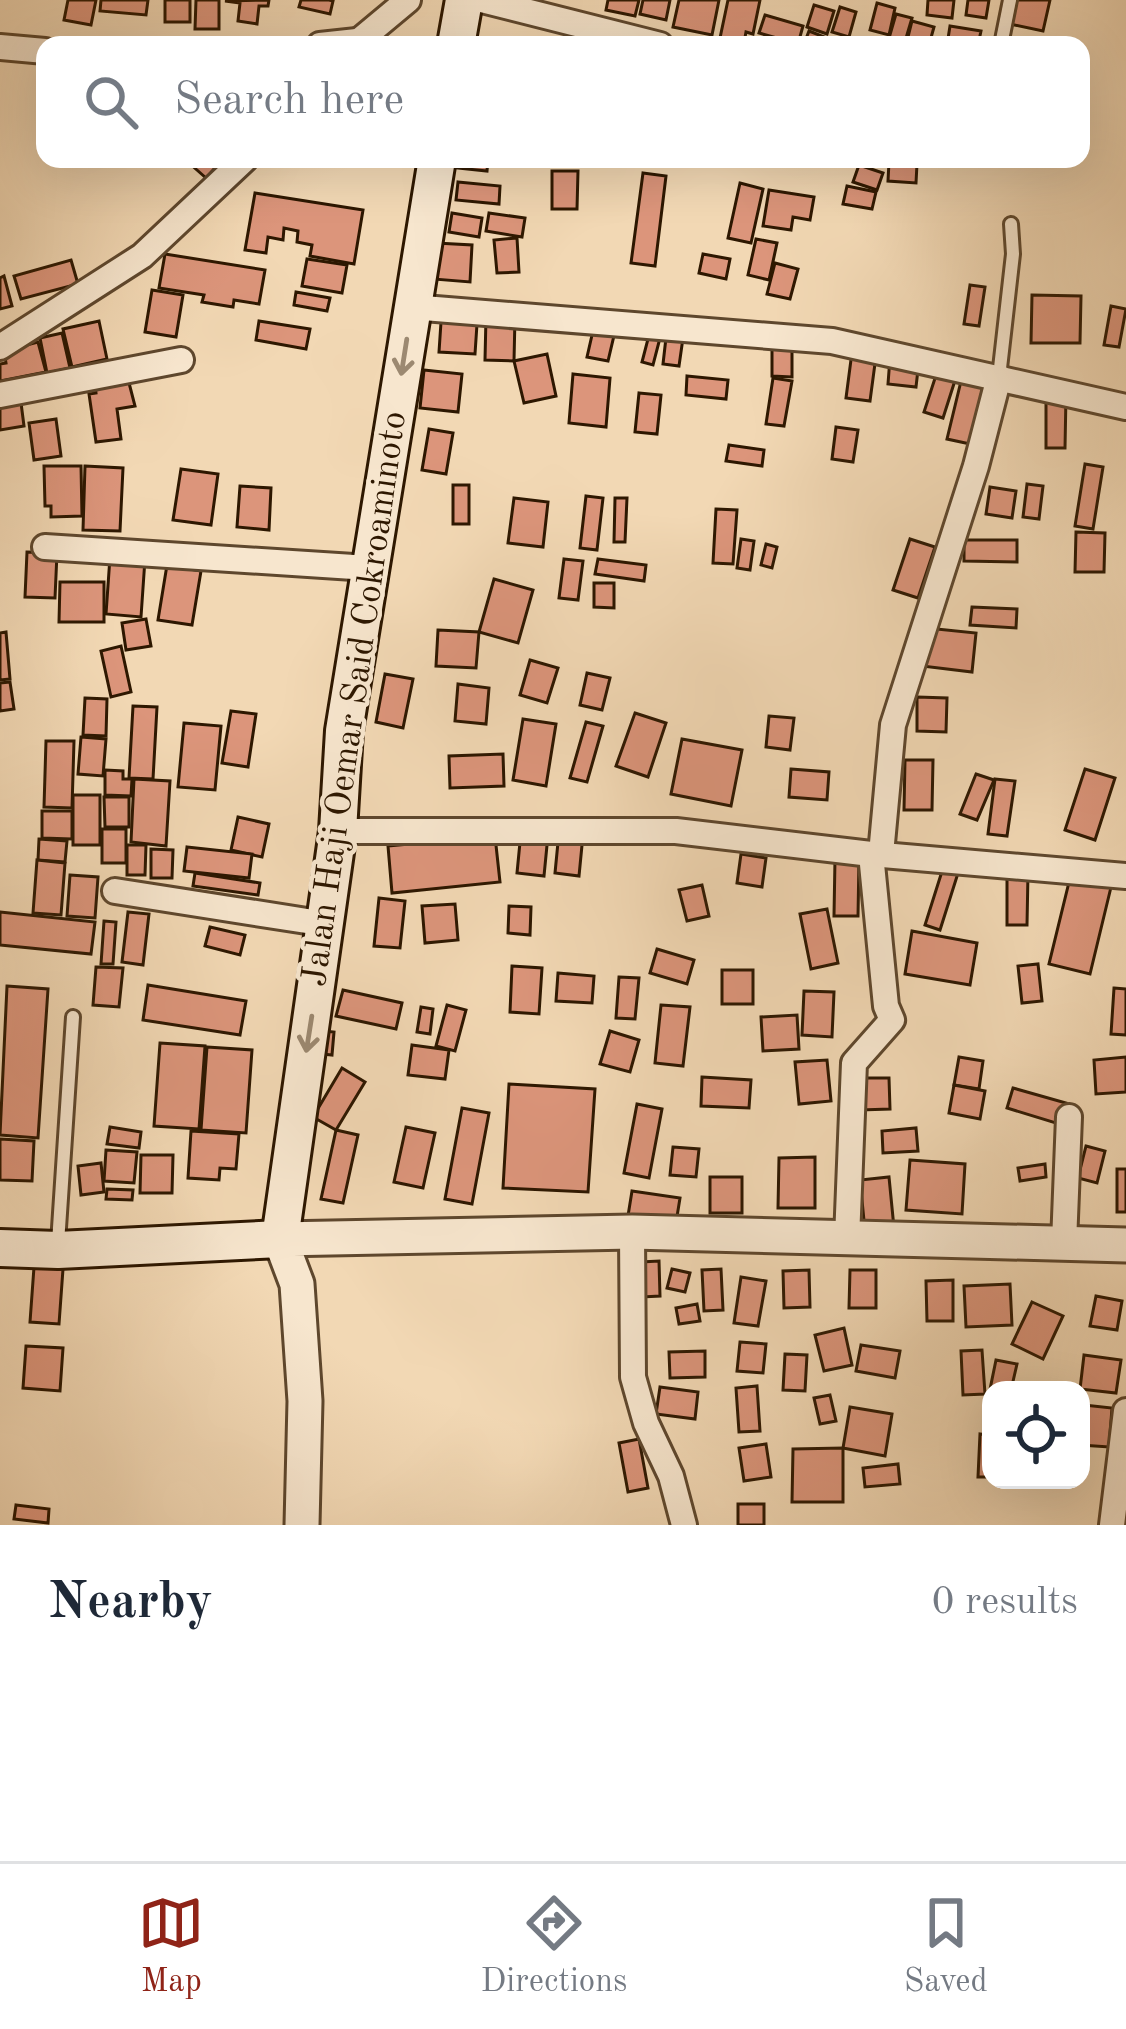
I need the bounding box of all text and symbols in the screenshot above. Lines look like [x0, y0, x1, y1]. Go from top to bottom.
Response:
search box [36, 36, 1090, 168]
icon: search [78, 69, 144, 135]
text: Search here [174, 79, 404, 124]
one-way arrow [392, 337, 415, 376]
street label: Jalan Haji Oemar Said Cokroaminoto [298, 409, 414, 989]
one-way arrow [297, 1014, 320, 1053]
map controls [982, 1381, 1090, 1489]
button: locate [982, 1381, 1090, 1489]
text: Nearby [48, 1578, 213, 1629]
text: 0 results [932, 1583, 1078, 1622]
tab: Map [138, 1890, 204, 2003]
tab: Directions [481, 1890, 627, 2003]
tab: Saved [904, 1890, 988, 2003]

